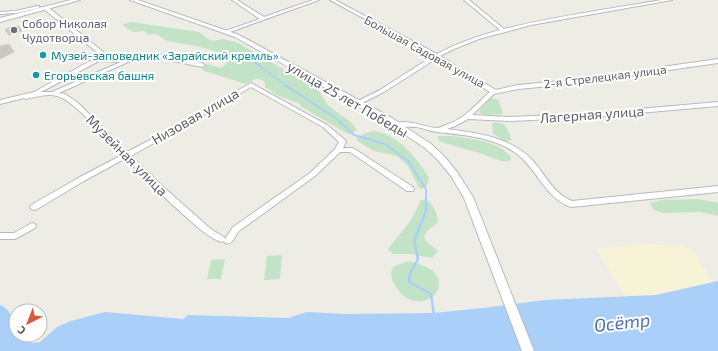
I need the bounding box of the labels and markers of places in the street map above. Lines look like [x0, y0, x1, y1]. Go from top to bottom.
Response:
place label: Собор Николая Чудотворца [22, 16, 107, 45]
marker: Собор Николая Чудотворца [9, 25, 19, 35]
place label: Музей-заповедник «Зарайский кремль» [51, 48, 279, 63]
marker: Музей-заповедник «Зарайский кремль» [38, 50, 48, 60]
place label: Егорьевская башня [44, 68, 154, 82]
marker: Егорьевская башня [31, 70, 41, 80]

